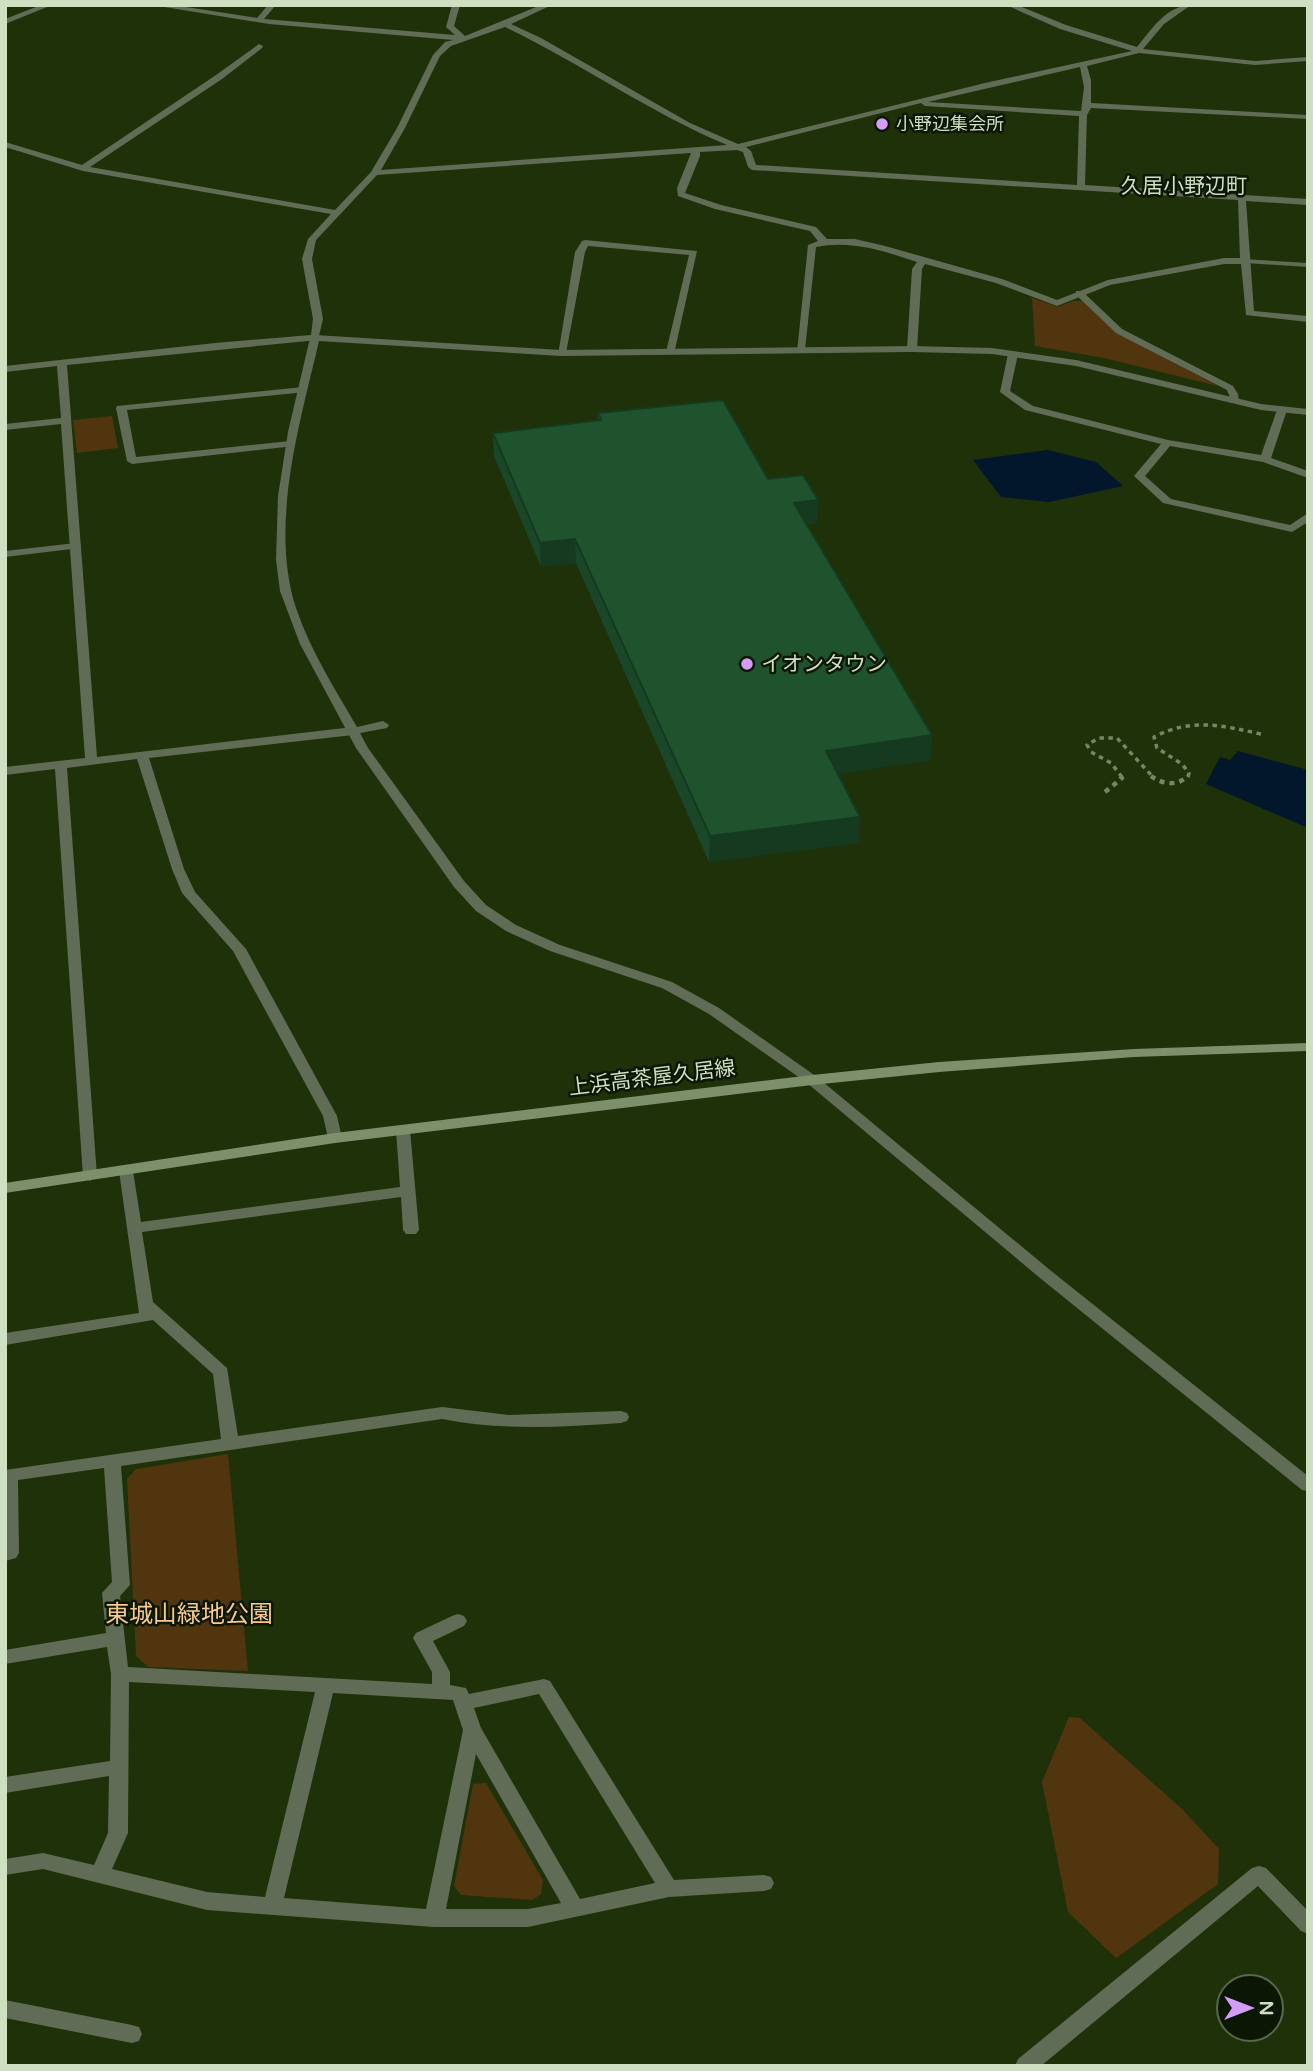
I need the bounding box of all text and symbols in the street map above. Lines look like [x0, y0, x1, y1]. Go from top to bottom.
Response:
place label: 小野辺集会所 [896, 113, 1004, 135]
marker: 小野辺集会所 [874, 116, 890, 132]
district label: 久居小野辺町 [1121, 174, 1247, 199]
place label: イオンタウン [761, 652, 887, 677]
marker: イオンタウン [739, 656, 755, 672]
street label: 上浜高茶屋久居線 [567, 1055, 737, 1101]
park label: 東城山緑地公園 [105, 1600, 273, 1629]
north arrow [1215, 1973, 1285, 2043]
text: N [1255, 2000, 1277, 2016]

